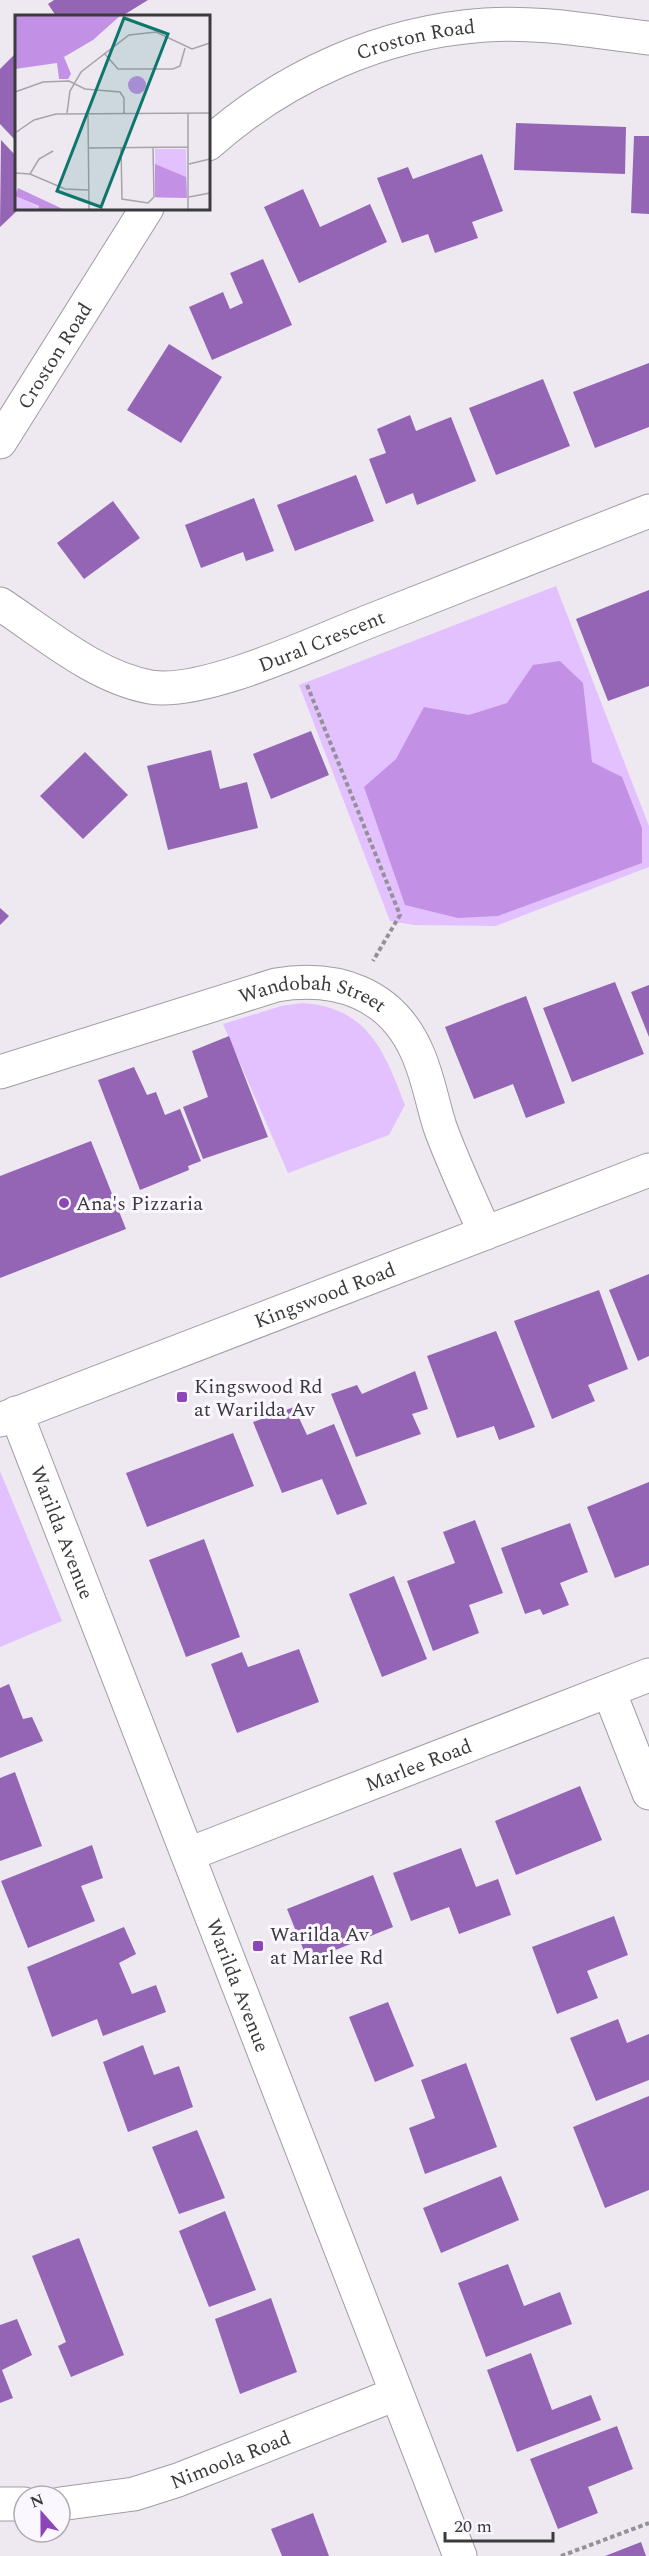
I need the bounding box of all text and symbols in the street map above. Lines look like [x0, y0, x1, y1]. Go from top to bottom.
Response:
street label: Croston Road [352, 12, 477, 68]
inset map [15, 15, 210, 210]
street label: Croston Road [10, 297, 100, 416]
street label: Dural Crescent [254, 603, 390, 681]
street label: Wandobah Street [235, 968, 393, 1020]
place label: Ana's Pizzaria [76, 1189, 203, 1219]
marker: Ana's Pizzaria [57, 1196, 71, 1210]
street label: Kingswood Road [250, 1255, 400, 1337]
place label: Kingswood Rd at Warilda Av [194, 1372, 323, 1425]
marker: Kingswood Rd at Warilda Av [175, 1390, 189, 1404]
street label: Warilda Avenue [22, 1461, 101, 1604]
street label: Marlee Road [361, 1731, 476, 1800]
street label: Warilda Avenue [198, 1914, 277, 2057]
place label: Warilda Av at Marlee Rd [270, 1920, 383, 1973]
marker: Warilda Av at Marlee Rd [251, 1939, 265, 1953]
street label: Nimoola Road [166, 2423, 295, 2498]
north arrow [12, 2484, 72, 2544]
text: N [27, 2487, 47, 2514]
scale bar [445, 2505, 553, 2543]
text: 20 m [454, 2513, 492, 2540]

